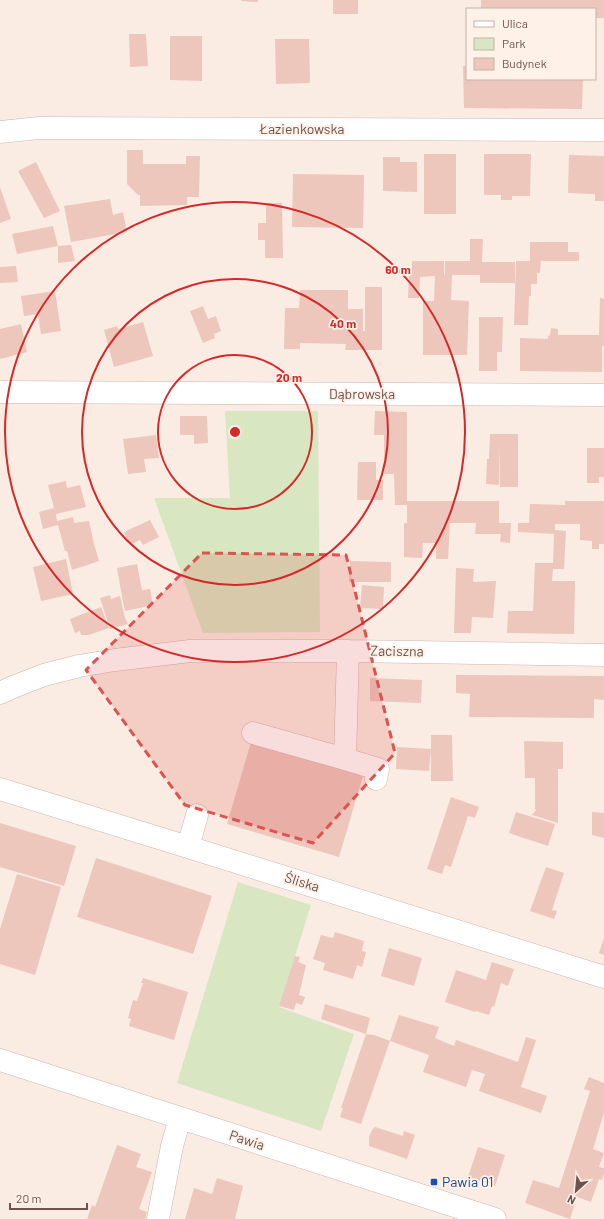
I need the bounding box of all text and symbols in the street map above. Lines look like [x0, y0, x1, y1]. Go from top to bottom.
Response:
legend [466, 8, 596, 80]
text: Ulica [502, 16, 528, 30]
text: Park [502, 36, 526, 50]
text: Budynek [502, 56, 547, 70]
street label: Łazienkowska [259, 120, 344, 137]
text: 60 m [385, 262, 411, 276]
text: 40 m [330, 316, 356, 330]
text: 20 m [276, 370, 302, 384]
street label: Dąbrowska [329, 385, 395, 402]
centre of rings [228, 425, 242, 439]
street label: Zaciszna [370, 642, 424, 659]
street label: Śliska [283, 868, 322, 895]
street label: Pawia [227, 1126, 267, 1153]
north arrow [556, 1171, 596, 1211]
place label: Pawia 01 [442, 1173, 493, 1190]
marker: Pawia 01 [429, 1177, 439, 1187]
scale bar [10, 1185, 87, 1211]
text: 20 m [16, 1191, 42, 1205]
text: N [565, 1193, 577, 1208]

